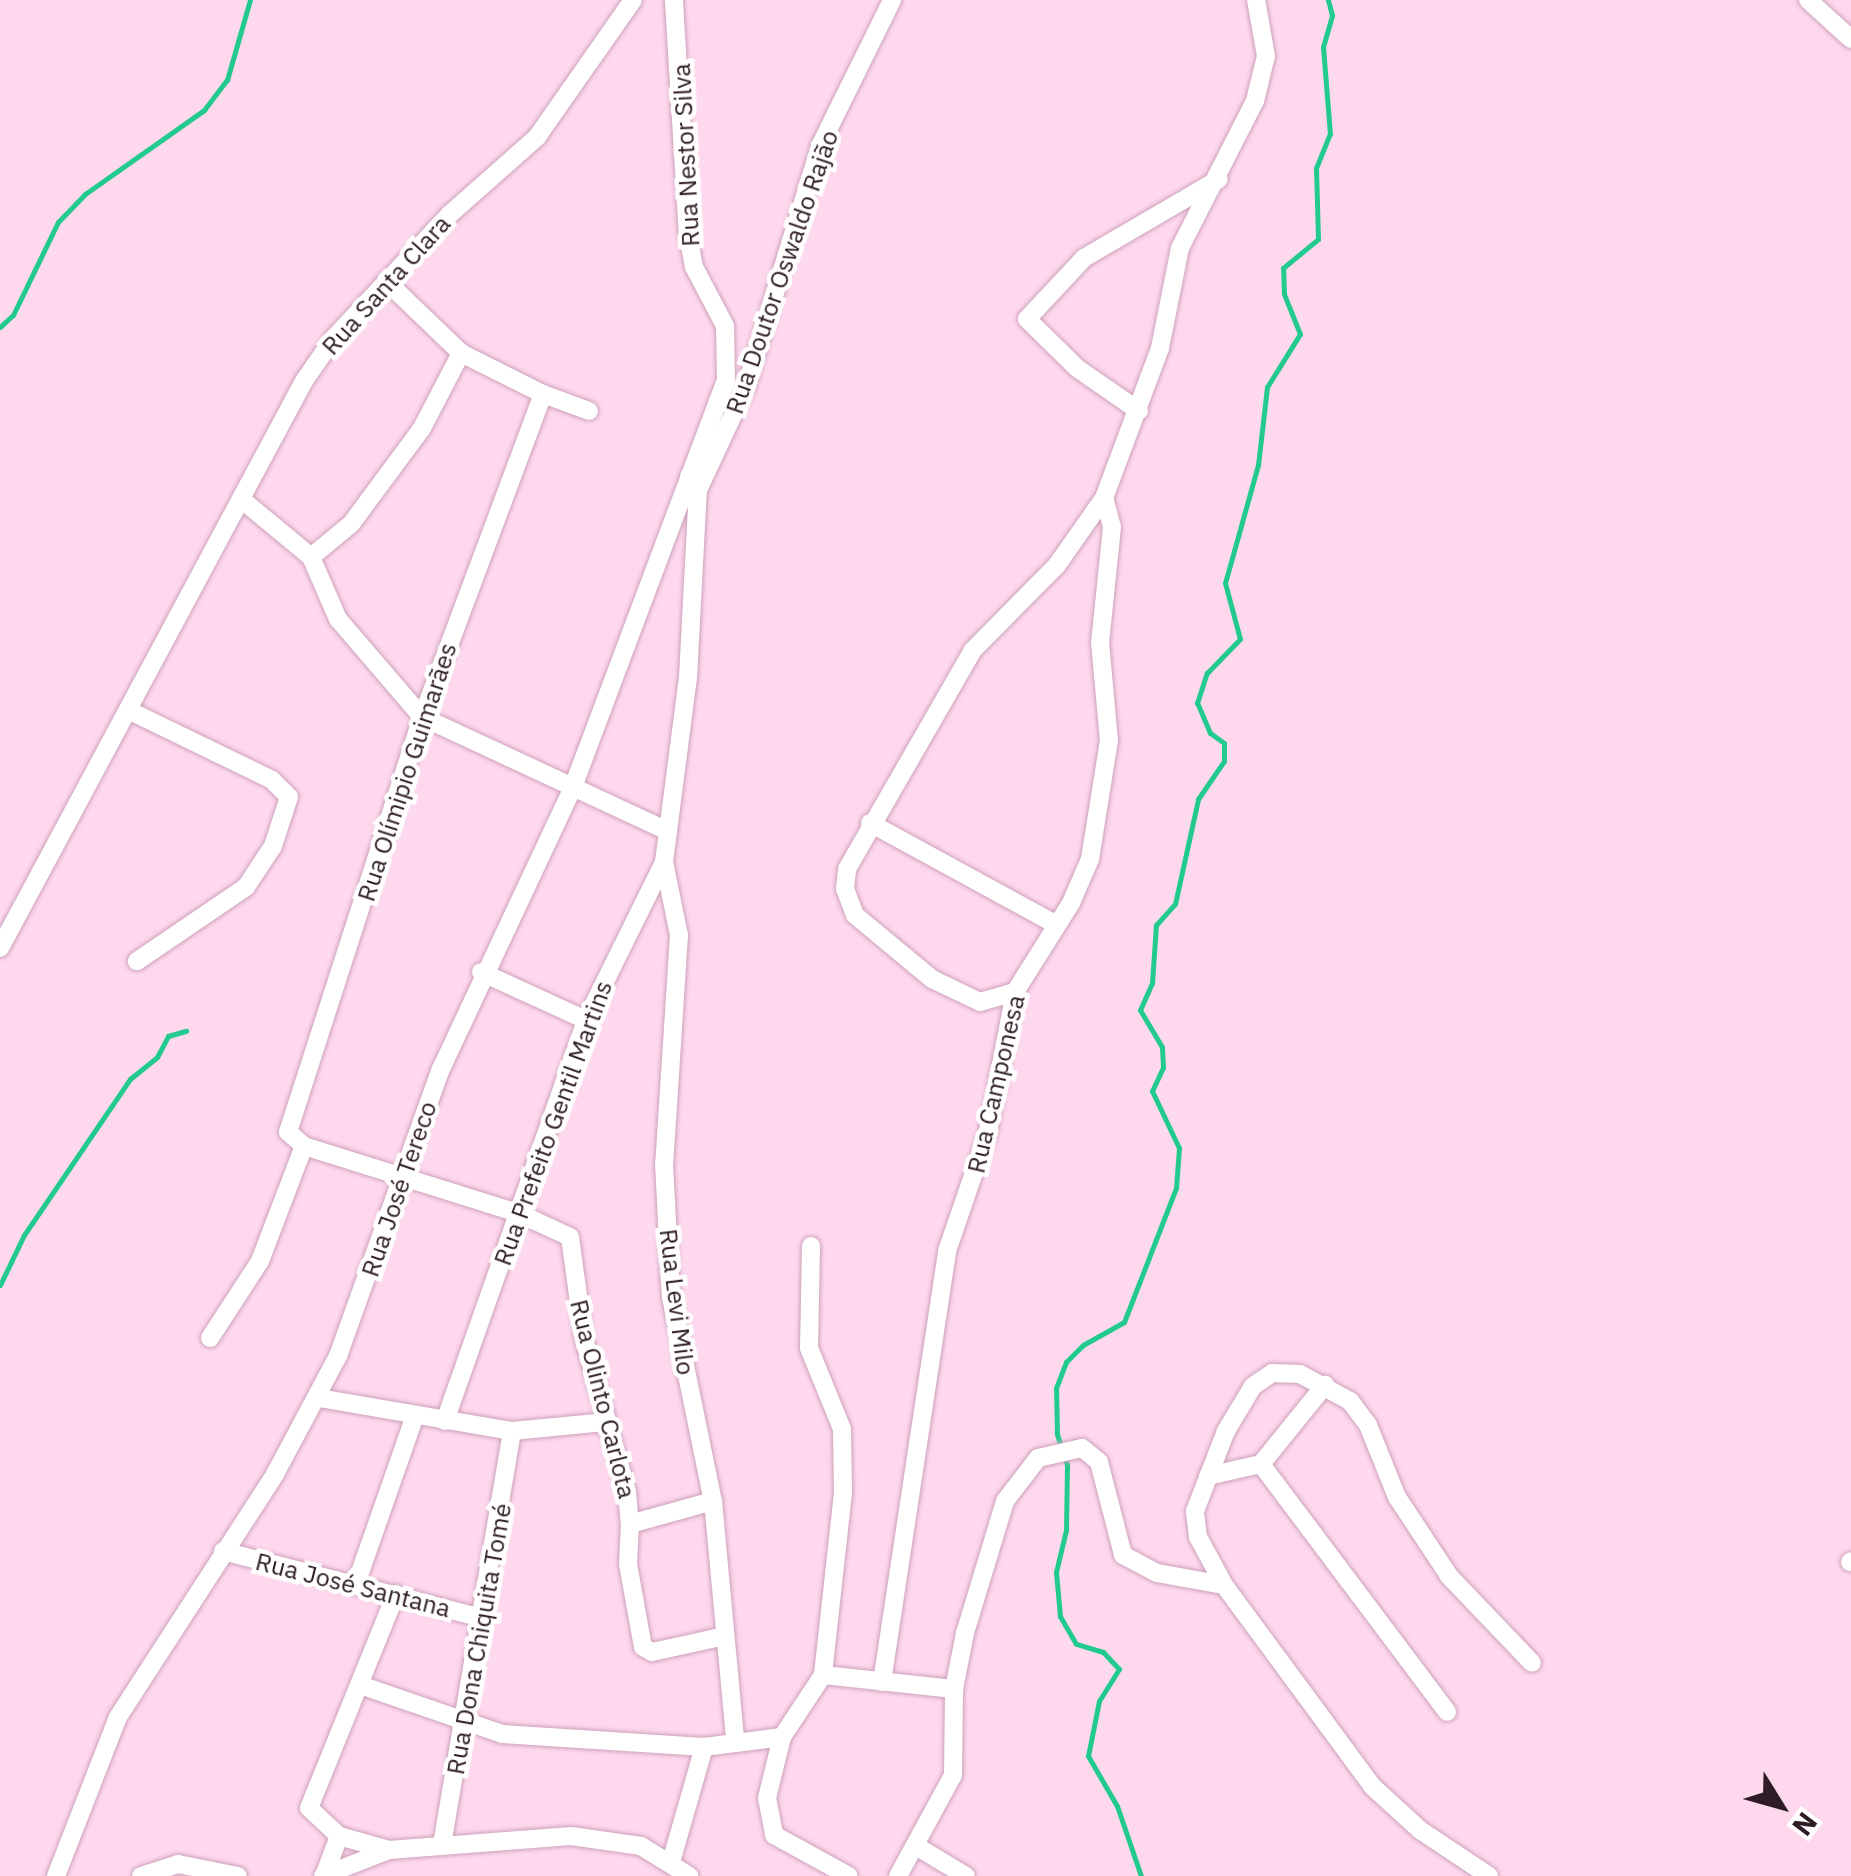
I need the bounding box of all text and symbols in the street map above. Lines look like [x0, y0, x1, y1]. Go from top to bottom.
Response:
street label: Rua Nestor Silva [666, 63, 706, 247]
street label: Rua Doutor Oswaldo Rajão [719, 126, 845, 418]
street label: Rua Santa Clara [315, 209, 457, 361]
street label: Rua Olímipio Guimarães [351, 639, 463, 905]
street label: Rua Prefeito Gentil Martins [487, 976, 619, 1270]
street label: Rua Camponesa [961, 992, 1031, 1176]
street label: Rua José Tereco [355, 1097, 443, 1281]
street label: Rua Levi Milo [653, 1227, 701, 1377]
street label: Rua Olinto Carlota [564, 1296, 642, 1502]
street label: Rua Dona Chiquita Tomé [440, 1501, 518, 1777]
street label: Rua José Santana [252, 1546, 454, 1624]
north arrow [1731, 1756, 1831, 1856]
text: N [1784, 1805, 1826, 1844]

